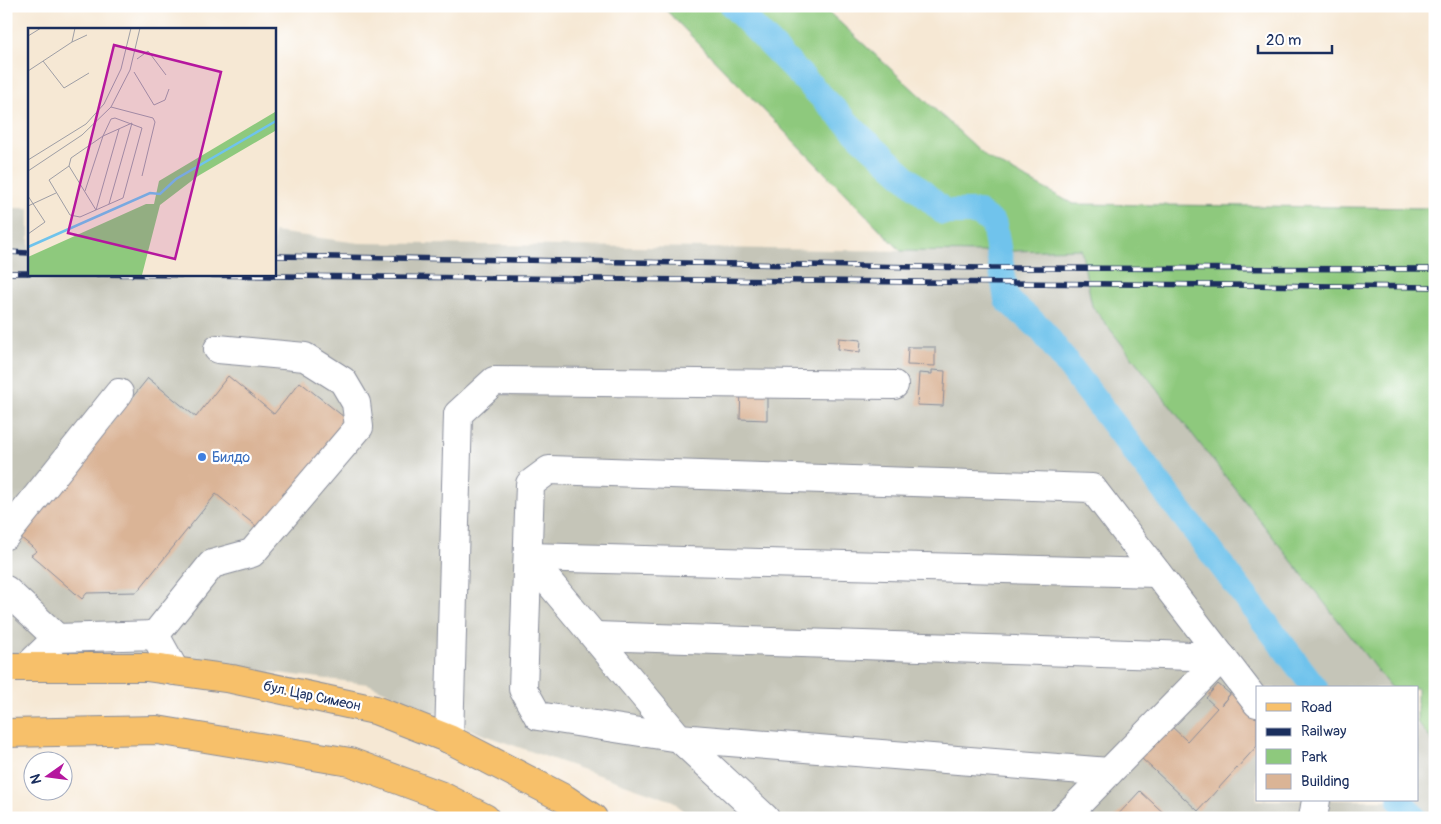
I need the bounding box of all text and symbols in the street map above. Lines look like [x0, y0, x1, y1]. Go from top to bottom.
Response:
scale bar [1258, 22, 1332, 54]
inset map [28, 28, 275, 275]
text: 20 m [1266, 31, 1301, 50]
place label: Билдо [212, 449, 250, 466]
marker: Билдо [196, 451, 208, 463]
street label: бул. Цар Симеон [262, 677, 362, 715]
legend [1256, 686, 1418, 802]
text: Road [1301, 698, 1332, 717]
text: Railway [1301, 722, 1347, 741]
text: Park [1301, 748, 1328, 767]
north arrow [22, 752, 72, 802]
text: N [26, 772, 45, 786]
text: Building [1301, 772, 1349, 791]

